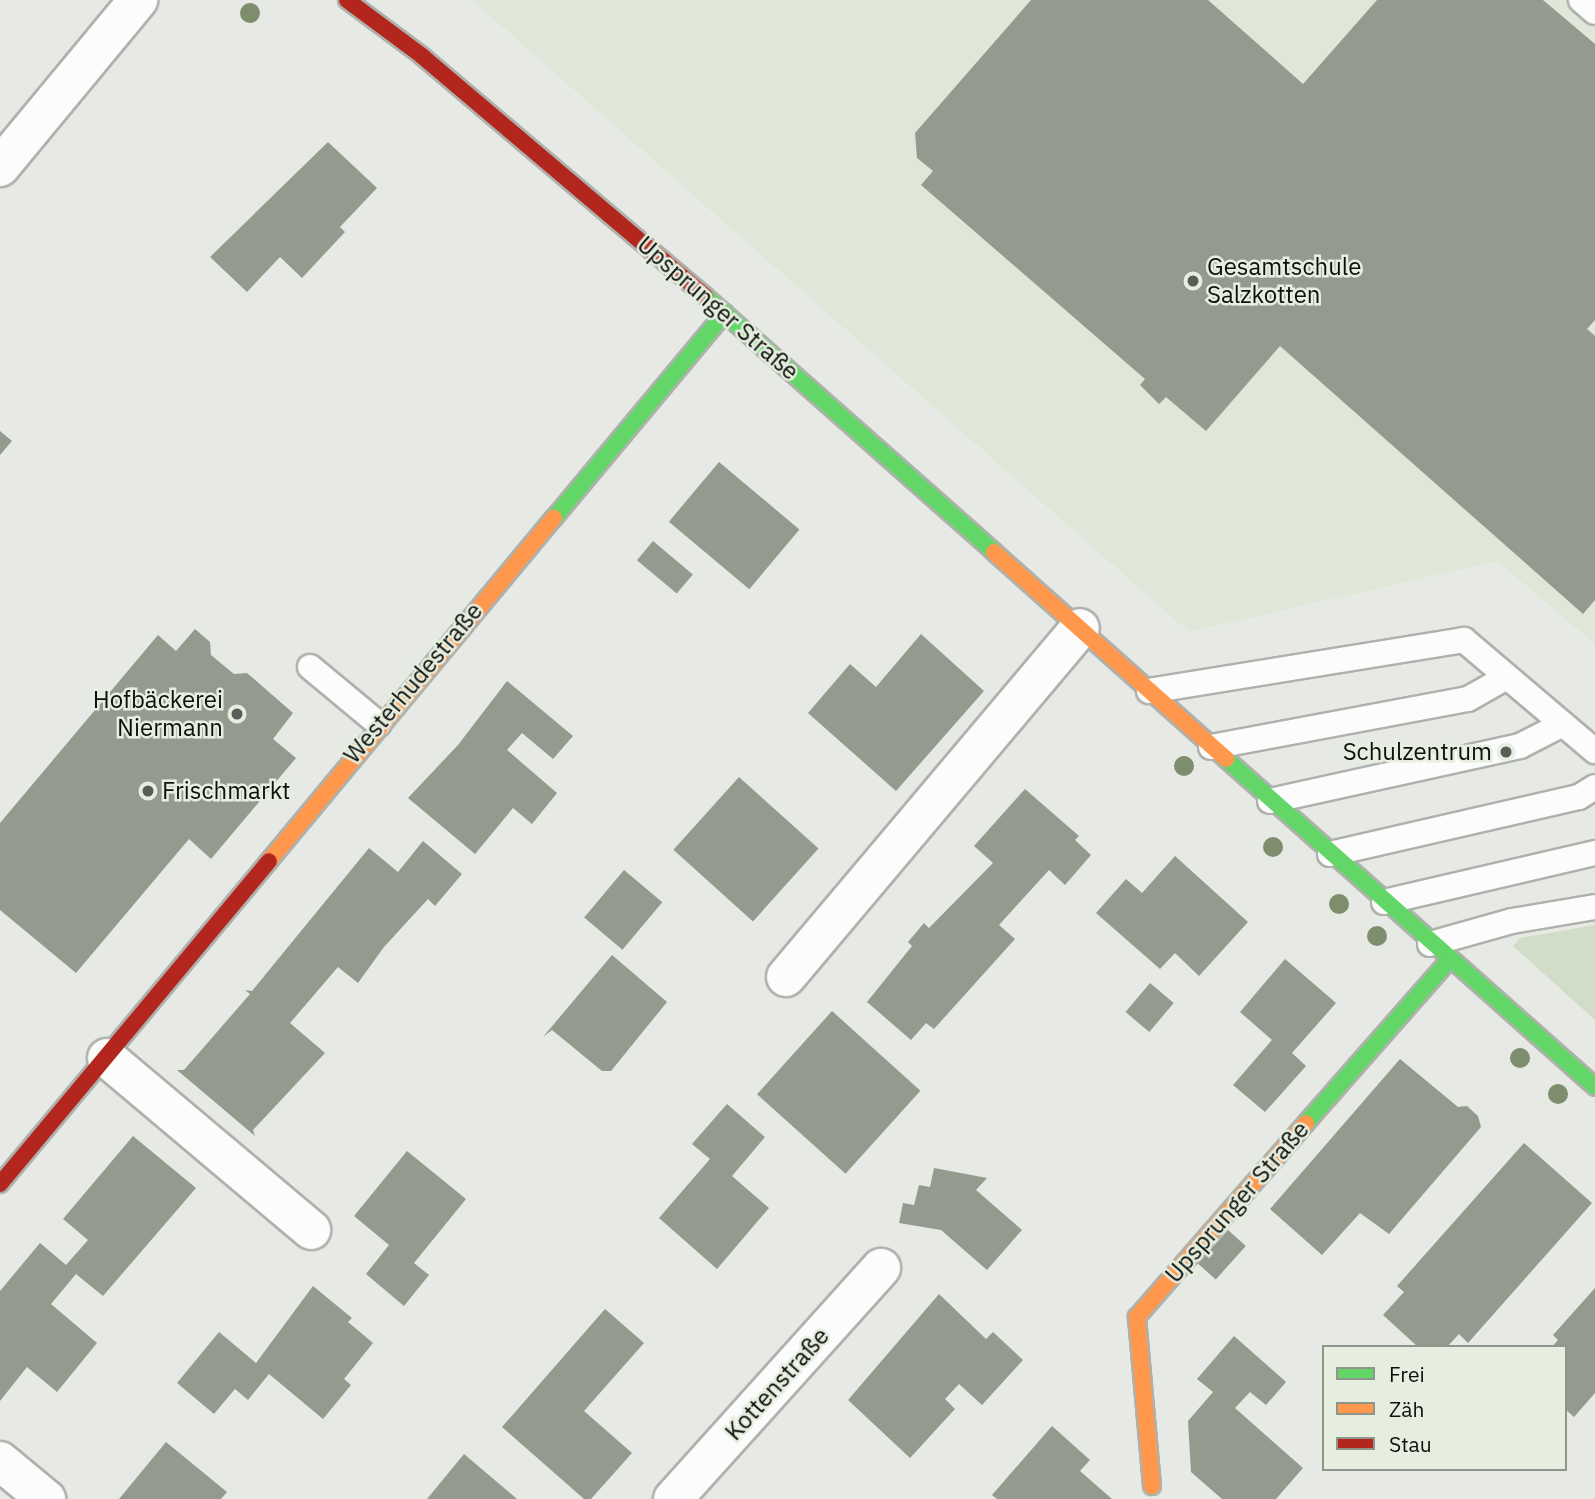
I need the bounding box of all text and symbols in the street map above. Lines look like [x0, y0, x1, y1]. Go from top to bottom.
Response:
street label: Upsprunger Straße [631, 230, 805, 386]
place label: Gesamtschule Salzkotten [1207, 253, 1361, 309]
marker: Gesamtschule Salzkotten [1185, 273, 1201, 289]
street label: Westerhudestraße [338, 597, 488, 769]
place label: Hofbäckerei Niermann [93, 686, 223, 742]
marker: Hofbäckerei Niermann [229, 706, 245, 722]
place label: Schulzentrum [1343, 738, 1492, 766]
marker: Schulzentrum [1498, 744, 1514, 760]
place label: Frischmarkt [162, 777, 291, 805]
marker: Frischmarkt [140, 783, 156, 799]
street label: Upsprunger Straße [1159, 1115, 1315, 1289]
street label: Kottenstraße [719, 1322, 835, 1446]
legend [1322, 1345, 1567, 1471]
text: Frei [1389, 1360, 1425, 1388]
text: Zäh [1389, 1395, 1424, 1423]
text: Stau [1389, 1430, 1432, 1458]

